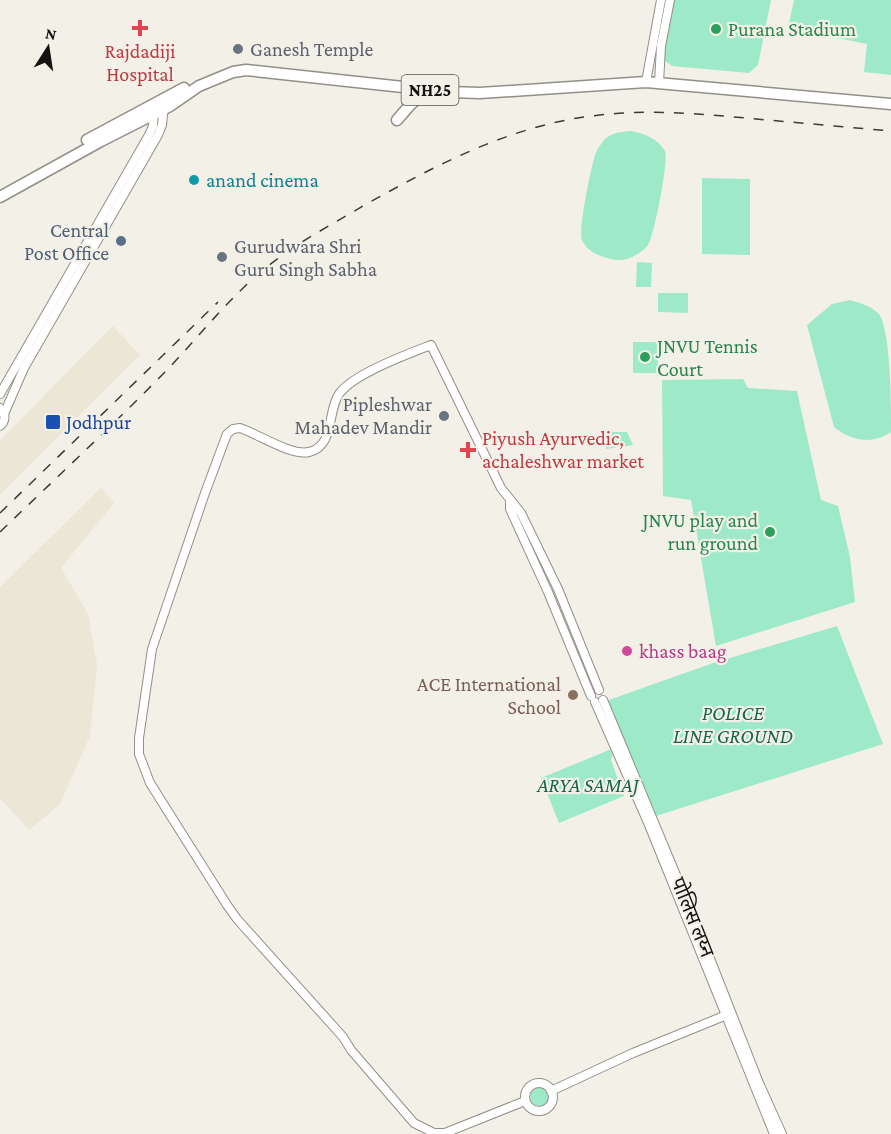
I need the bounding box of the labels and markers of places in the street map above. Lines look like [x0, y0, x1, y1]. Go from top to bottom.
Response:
place label: Purana Stadium [728, 18, 856, 40]
marker: Rajdadiji Hospital [131, 19, 149, 37]
marker: Purana Stadium [709, 22, 723, 36]
place label: Ganesh Temple [250, 38, 373, 61]
place label: Rajdadiji Hospital [105, 40, 175, 86]
marker: Ganesh Temple [231, 42, 245, 56]
place label: anand cinema [206, 169, 319, 191]
marker: anand cinema [187, 173, 201, 187]
place label: Central Post Office [24, 219, 109, 264]
marker: Central Post Office [114, 234, 128, 248]
place label: Gurudwara Shri Guru Singh Sabha [234, 235, 377, 281]
marker: Gurudwara Shri Guru Singh Sabha [215, 250, 229, 264]
place label: JNVU Tennis Court [655, 335, 758, 380]
marker: JNVU Tennis Court [638, 350, 652, 364]
place label: Pipleshwar Mahadev Mandir [294, 393, 432, 438]
marker: Pipleshwar Mahadev Mandir [437, 409, 451, 423]
place label: Jodhpur [64, 411, 131, 434]
marker: Jodhpur [44, 413, 62, 431]
place label: Piyush Ayurvedic, achaleshwar market [482, 427, 644, 472]
marker: Piyush Ayurvedic, achaleshwar market [459, 441, 477, 459]
place label: JNVU play and run ground [640, 509, 758, 555]
marker: JNVU play and run ground [763, 525, 777, 539]
place label: khass baag [639, 640, 727, 663]
marker: khass baag [620, 644, 634, 658]
place label: ACE International School [417, 673, 561, 718]
marker: ACE International School [566, 688, 580, 702]

